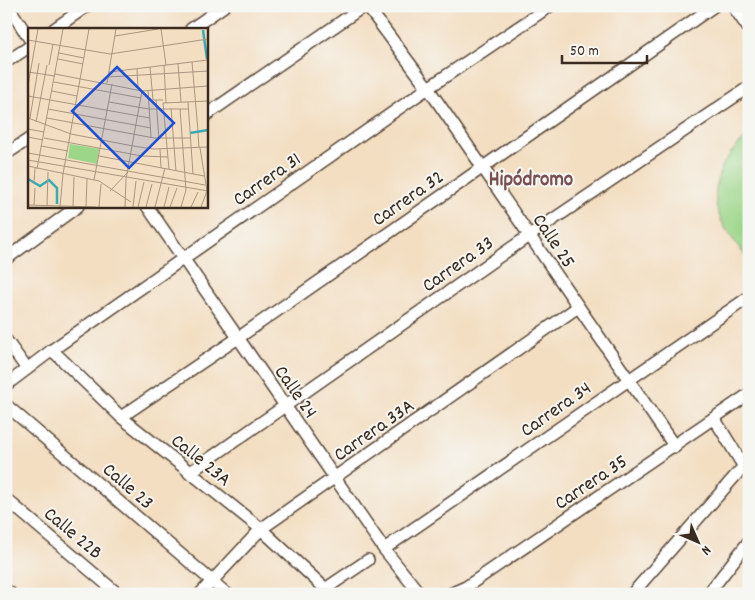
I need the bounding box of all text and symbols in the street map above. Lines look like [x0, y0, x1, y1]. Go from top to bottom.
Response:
inset map [28, 28, 208, 208]
scale bar [562, 32, 648, 64]
text: 50 m [570, 41, 599, 63]
street label: Carrera 31 [228, 147, 308, 214]
street label: Carrera 32 [367, 164, 450, 234]
district label: Hipódromo [489, 166, 573, 196]
street label: Calle 25 [524, 209, 581, 274]
street label: Carrera 33 [417, 230, 500, 300]
street label: Calle 24 [266, 360, 323, 425]
street label: Carrera 34 [515, 376, 598, 445]
street label: Carrera 33A [329, 393, 421, 470]
street label: Calle 23A [164, 428, 236, 495]
street label: Carrera 35 [550, 449, 634, 518]
street label: Calle 23 [95, 457, 159, 517]
street label: Calle 22B [37, 501, 108, 567]
north arrow [672, 518, 722, 568]
text: N [696, 540, 715, 559]

